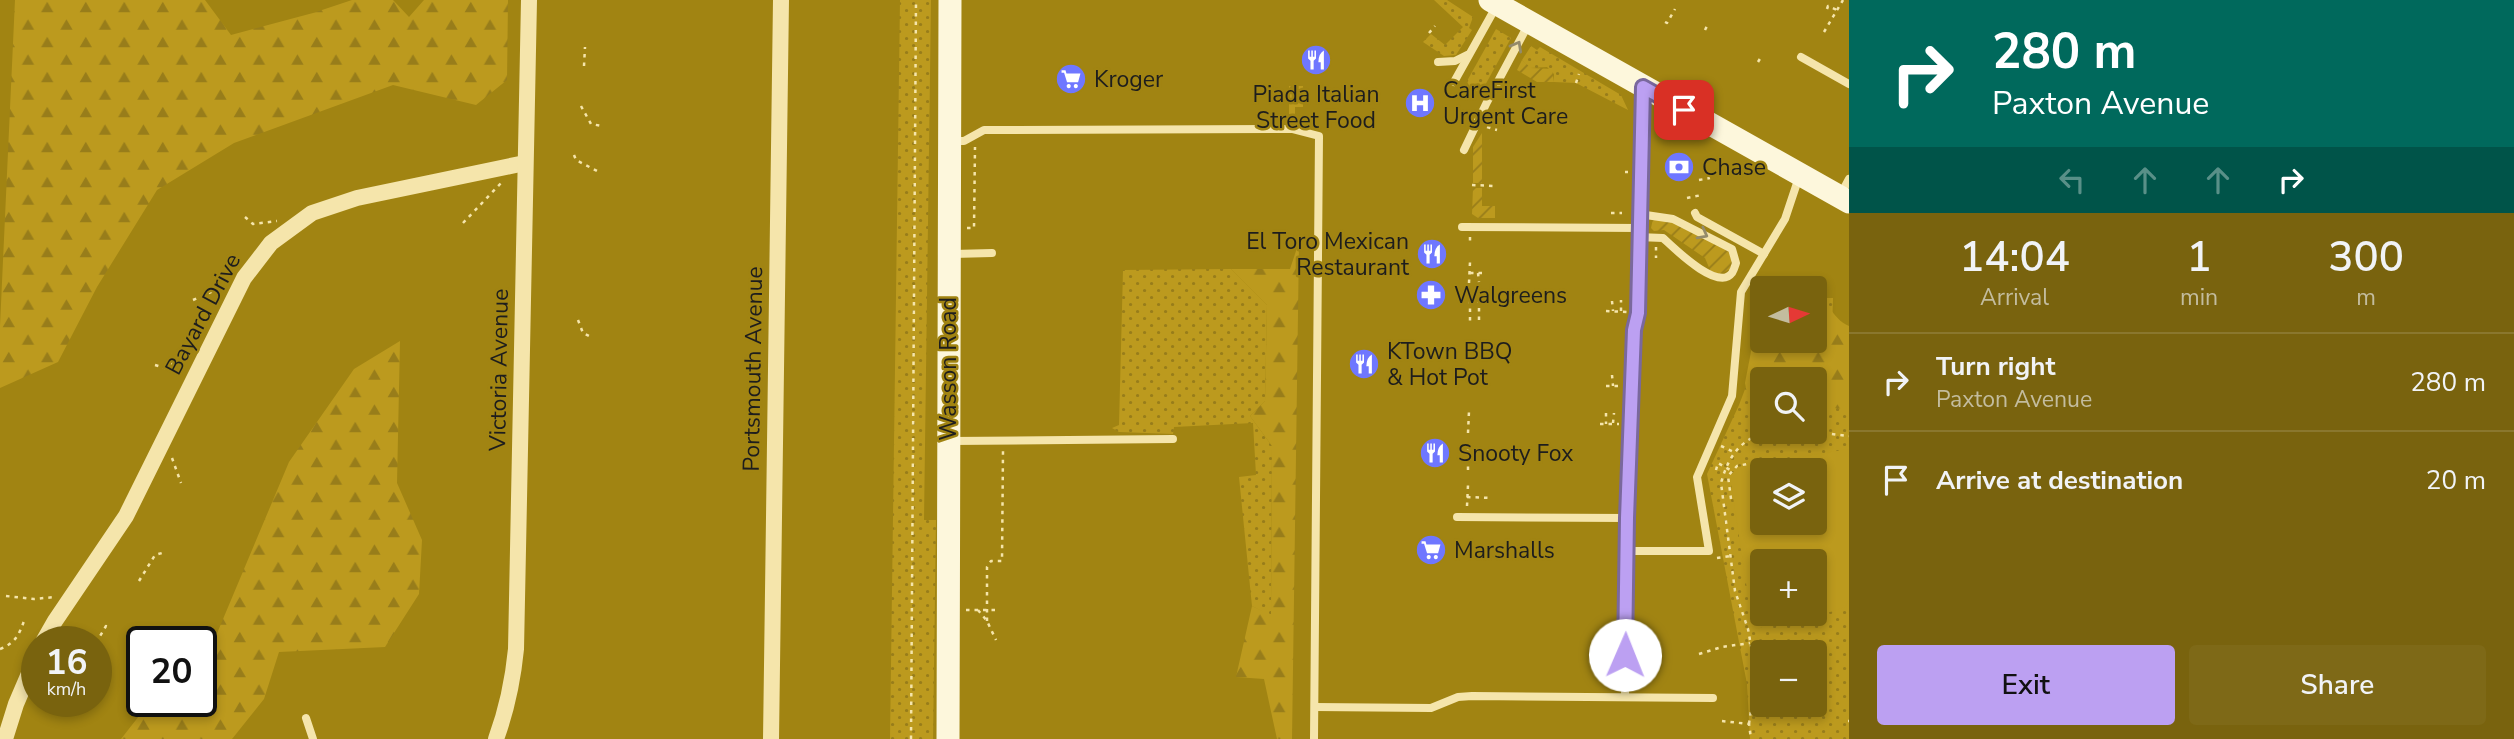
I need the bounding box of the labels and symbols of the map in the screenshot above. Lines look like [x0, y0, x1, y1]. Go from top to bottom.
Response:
one-way arrow [1509, 40, 1522, 53]
restaurant icon: Piada Italian Street Food [1299, 43, 1333, 77]
supermarket icon: Kroger [1054, 62, 1088, 96]
place label: Kroger [1094, 64, 1164, 95]
place label: CareFirst Urgent Care [1443, 75, 1568, 132]
place label: Piada Italian Street Food [1252, 79, 1380, 136]
pin [1654, 80, 1714, 140]
hospital icon: CareFirst Urgent Care [1403, 86, 1437, 120]
bank icon: Chase [1662, 150, 1696, 184]
place label: Chase [1702, 152, 1766, 183]
place label: El Toro Mexican Restaurant [1246, 226, 1410, 283]
one-way arrow [1696, 226, 1708, 240]
restaurant icon: El Toro Mexican Restaurant [1415, 237, 1449, 271]
street label: Bayard Drive [158, 248, 248, 380]
street label: Portsmouth Avenue [736, 266, 770, 472]
north arrow [1750, 276, 1827, 354]
pharmacy icon: Walgreens [1414, 278, 1448, 312]
place label: Walgreens [1454, 280, 1567, 311]
street label: Victoria Avenue [482, 288, 516, 453]
street label: Wasson Road [933, 297, 964, 441]
place label: KTown BBQ & Hot Pot [1387, 336, 1512, 393]
restaurant icon: KTown BBQ & Hot Pot [1347, 347, 1381, 381]
restaurant icon: Snooty Fox [1418, 436, 1452, 470]
place label: Snooty Fox [1458, 438, 1573, 469]
supermarket icon: Marshalls [1414, 533, 1448, 567]
place label: Marshalls [1454, 535, 1555, 566]
position arrow [1588, 618, 1662, 692]
speed limit sign: 20 [126, 626, 217, 717]

